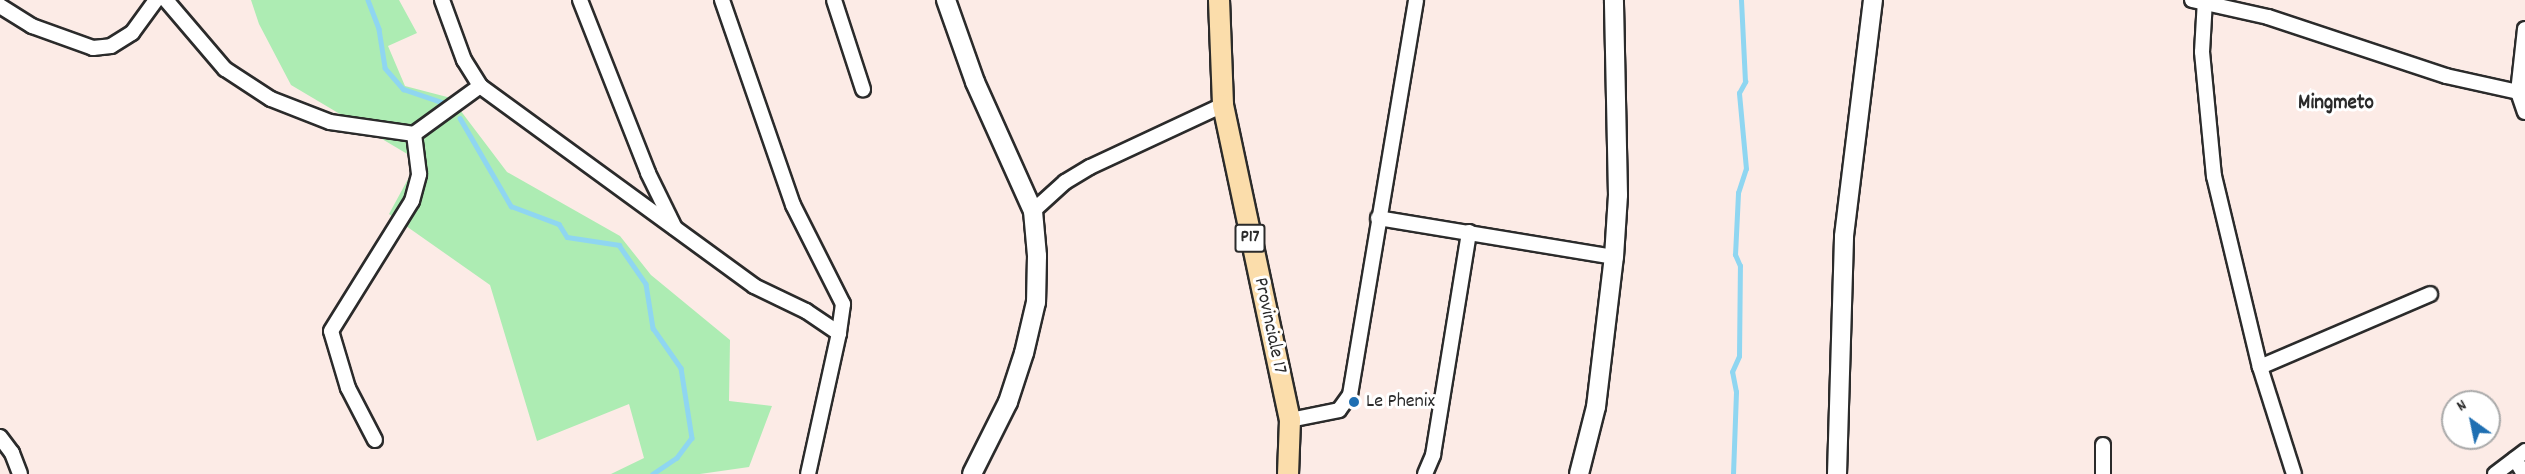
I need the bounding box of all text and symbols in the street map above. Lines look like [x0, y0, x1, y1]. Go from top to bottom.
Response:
district label: Mingmeto [2298, 91, 2374, 117]
road number: P17 [1234, 223, 1266, 253]
street label: Provinciale 17 [1247, 276, 1291, 376]
place label: Le Phenix [1366, 390, 1435, 414]
north arrow [2441, 390, 2501, 450]
text: N [2452, 394, 2472, 418]
marker: Le Phenix [1347, 395, 1361, 409]

